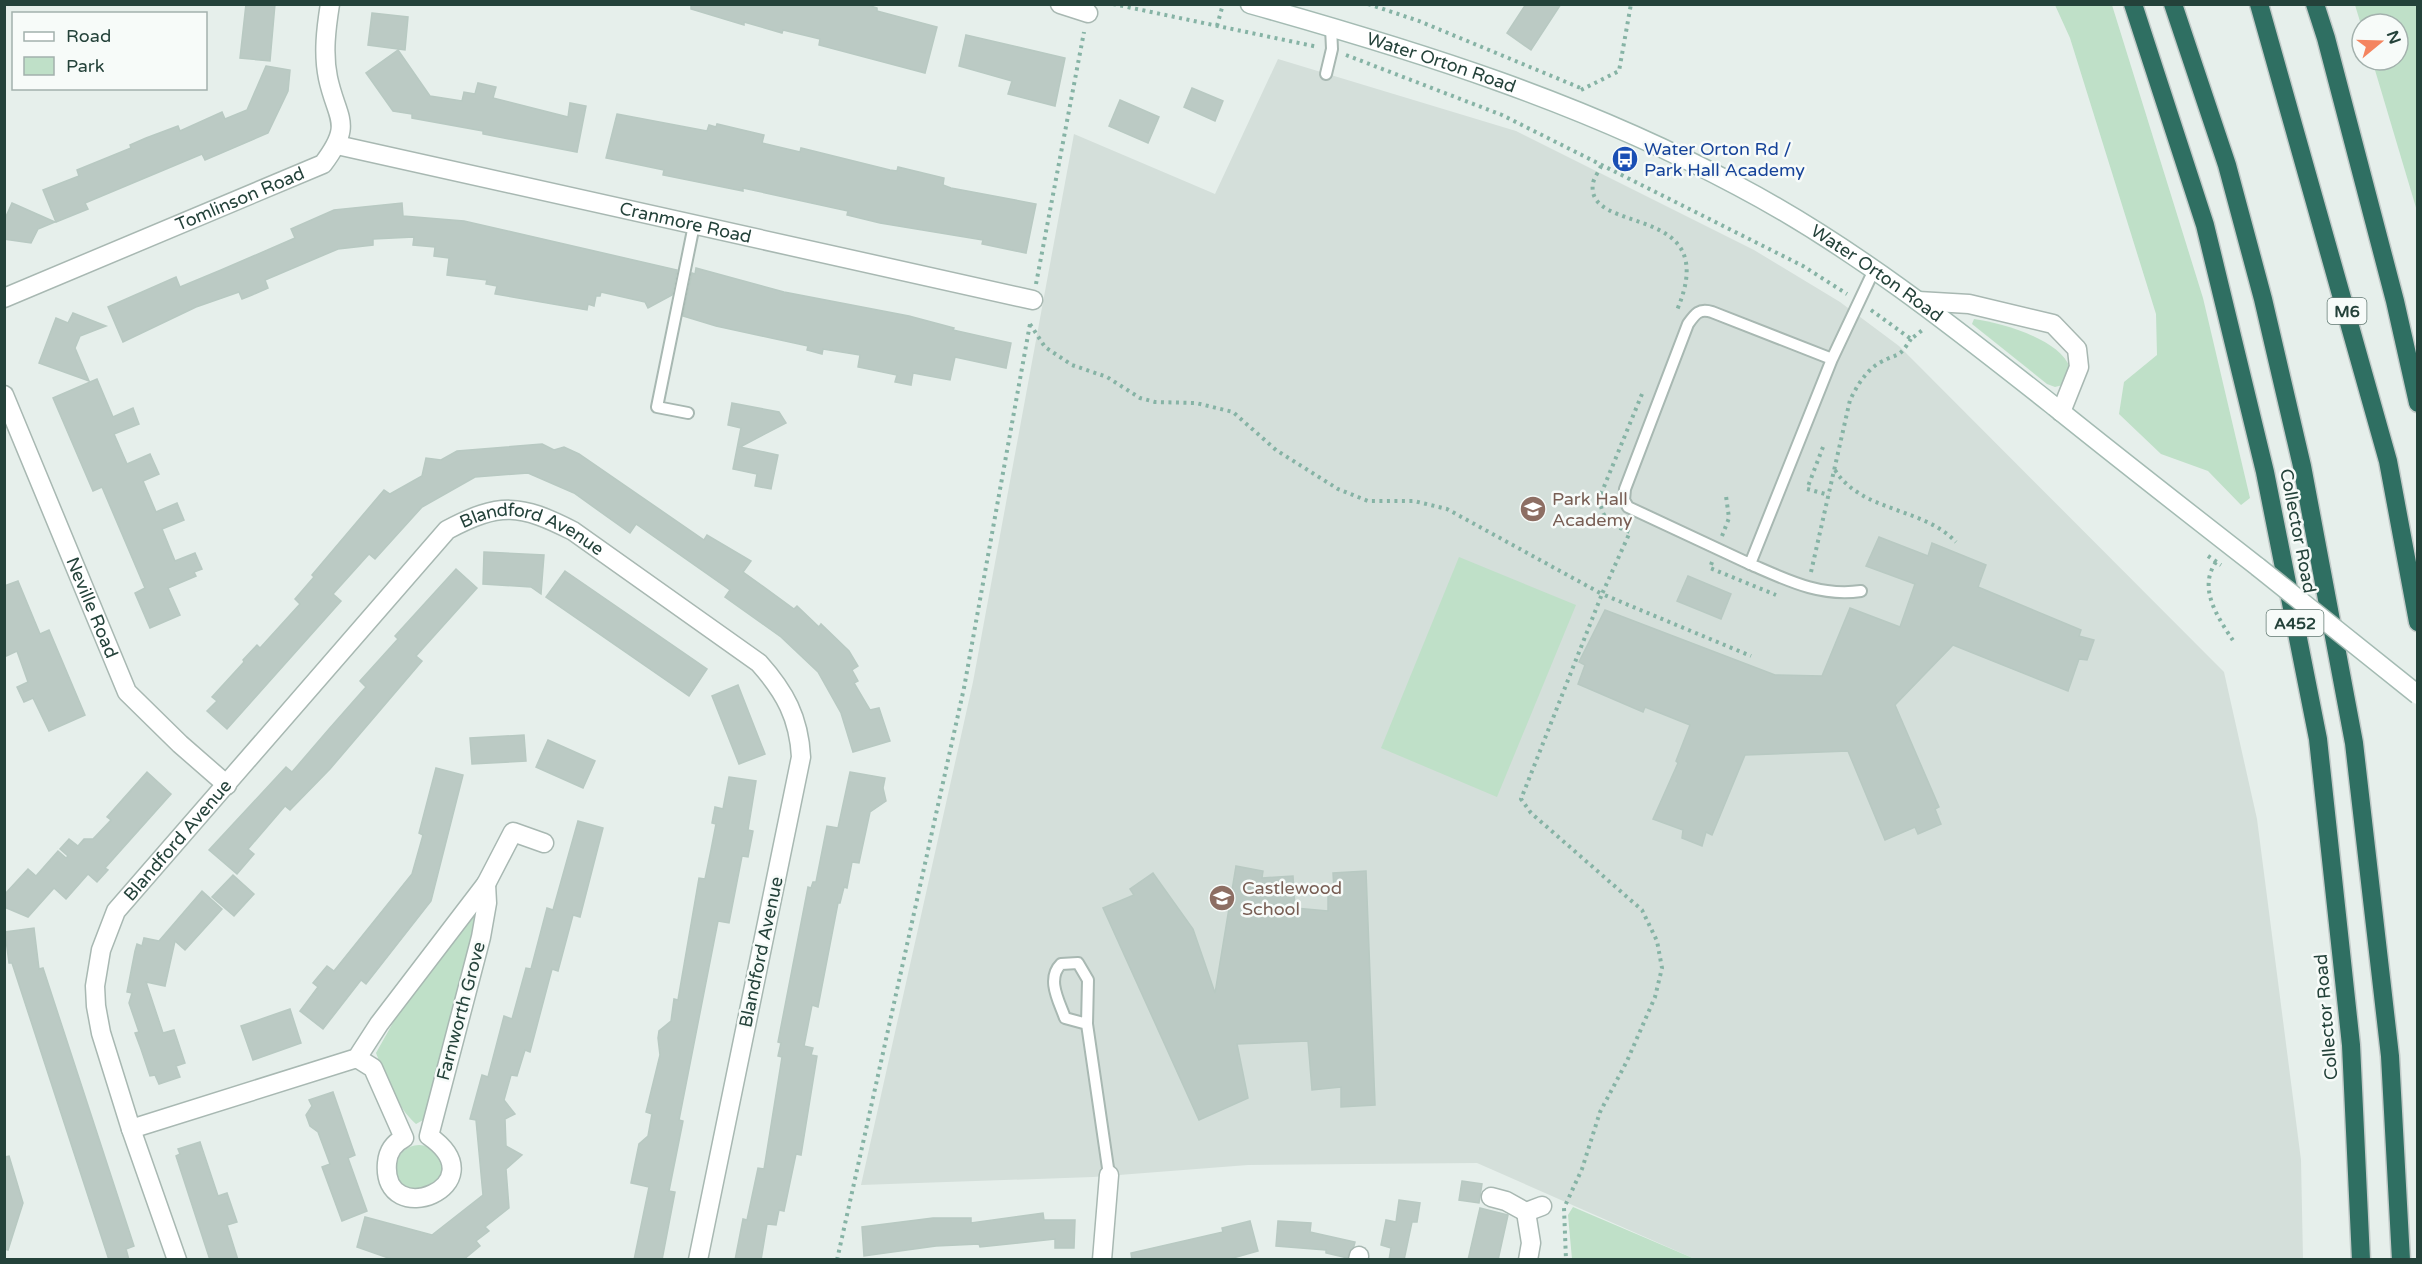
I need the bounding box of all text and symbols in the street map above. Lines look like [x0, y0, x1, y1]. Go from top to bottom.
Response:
legend [12, 12, 207, 90]
north arrow [2350, 12, 2410, 72]
text: Road [66, 25, 111, 47]
street label: Water Orton Road [1364, 28, 1519, 98]
text: N [2382, 28, 2405, 47]
text: Park [66, 55, 105, 77]
place label: Water Orton Rd / Park Hall Academy [1644, 138, 1805, 181]
bus stop icon: Water Orton Rd / Park Hall Academy [1610, 144, 1640, 174]
street label: Tomlinson Road [172, 162, 308, 236]
street label: Cranmore Road [617, 197, 754, 248]
street label: Water Orton Road [1807, 220, 1947, 327]
road number: M6 [2328, 298, 2366, 324]
street label: Collector Road [2275, 467, 2321, 595]
place label: Park Hall Academy [1552, 488, 1633, 531]
school or university icon: Park Hall Academy [1518, 494, 1548, 524]
street label: Blandford Avenue [456, 499, 608, 560]
street label: Neville Road [61, 554, 123, 661]
road number: A452 [2266, 610, 2324, 636]
street label: Blandford Avenue [119, 775, 236, 905]
street label: Blandford Avenue [734, 875, 788, 1029]
place label: Castlewood School [1242, 877, 1342, 920]
school or university icon: Castlewood School [1207, 883, 1237, 913]
street label: Farnworth Grove [432, 939, 490, 1083]
street label: Collector Road [2310, 953, 2342, 1081]

